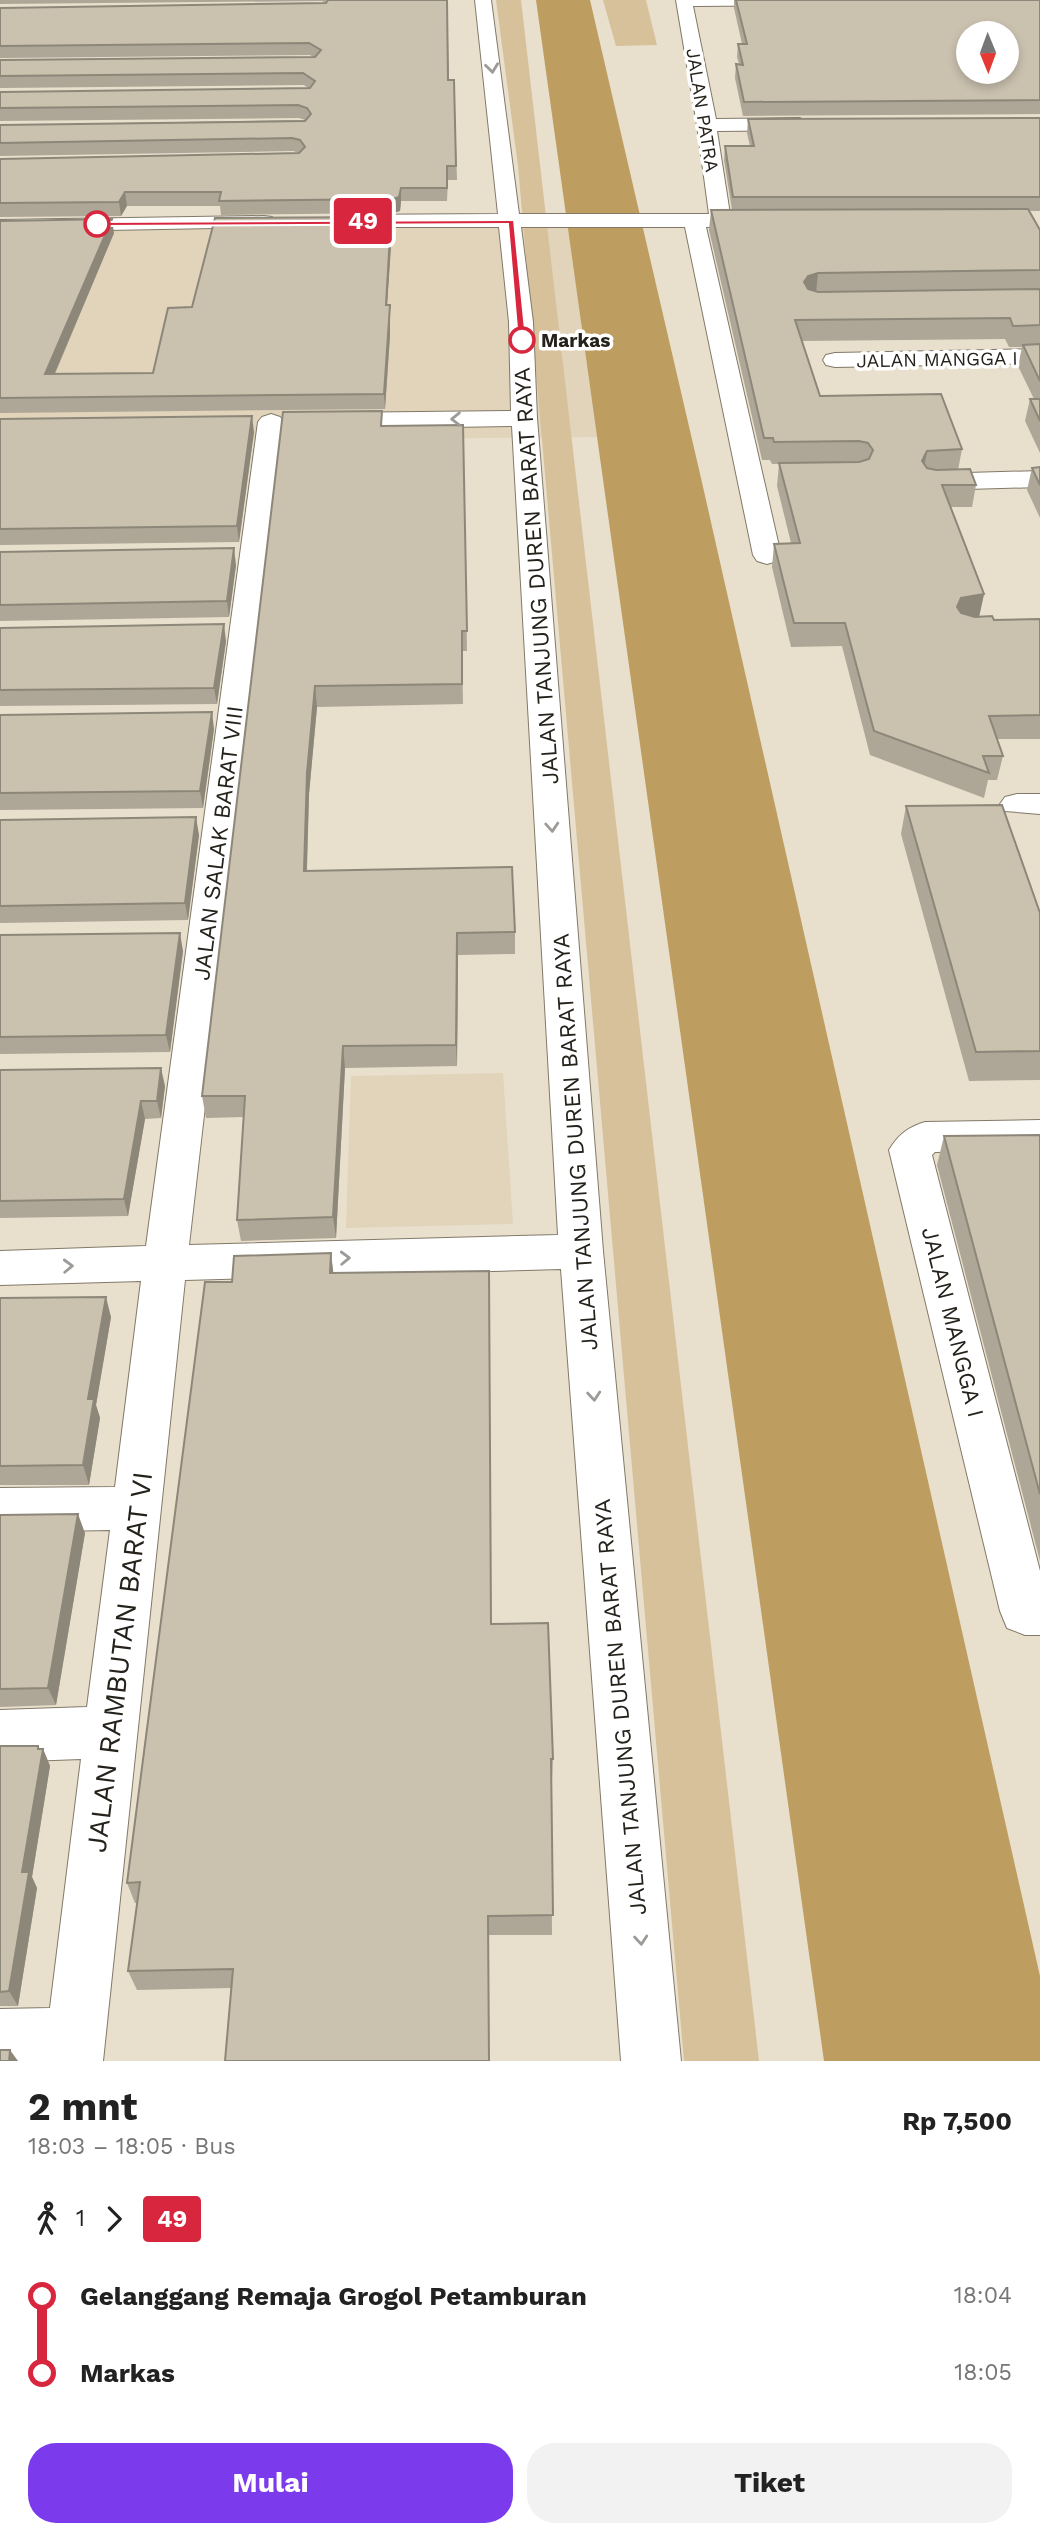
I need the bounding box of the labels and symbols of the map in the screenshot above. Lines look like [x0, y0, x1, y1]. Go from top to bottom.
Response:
north arrow [956, 21, 1018, 84]
street label: JALAN PATRA [681, 46, 724, 174]
one-way arrow [484, 62, 499, 74]
line badge: 49 [332, 198, 394, 244]
unlabelled marker [84, 211, 110, 237]
marker: Markas [509, 327, 535, 353]
place label: Markas [541, 329, 610, 352]
street label: JALAN MANGGA I [856, 347, 1018, 372]
street label: JALAN TANJUNG DUREN BARAT RAYA [508, 366, 565, 785]
one-way arrow [450, 411, 461, 427]
street label: JALAN SALAK BARAT VIII [188, 704, 249, 982]
one-way arrow [544, 822, 559, 833]
street label: JALAN TANJUNG DUREN BARAT RAYA [547, 932, 604, 1351]
street label: JALAN MANGGA I [916, 1224, 989, 1420]
one-way arrow [340, 1250, 350, 1266]
one-way arrow [63, 1259, 74, 1274]
one-way arrow [586, 1391, 601, 1402]
street label: JALAN RAMBUTAN BARAT VI [80, 1470, 159, 1854]
street label: JALAN TANJUNG DUREN BARAT RAYA [589, 1498, 652, 1916]
one-way arrow [633, 1935, 648, 1946]

